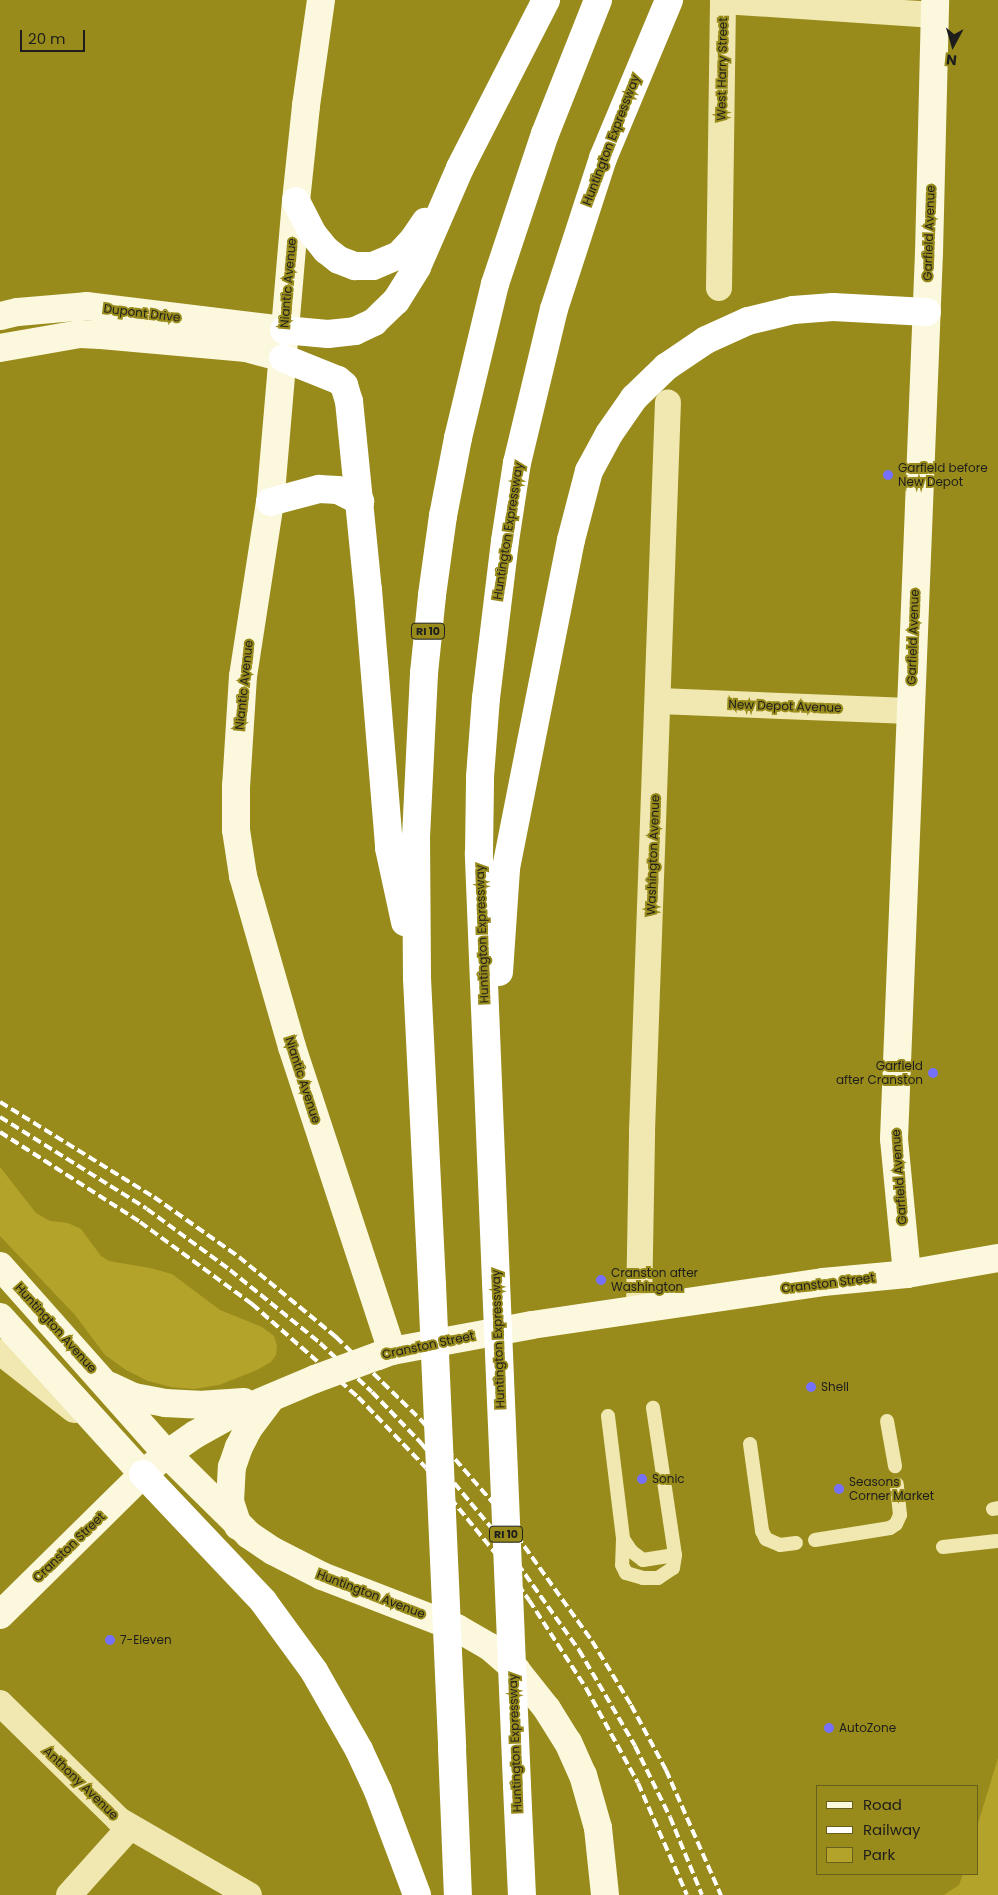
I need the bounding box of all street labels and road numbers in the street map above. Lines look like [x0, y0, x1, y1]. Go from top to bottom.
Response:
street label: West Harry Street [714, 17, 730, 121]
street label: Huntington Expressway [579, 73, 643, 207]
street label: Garfield Avenue [920, 185, 938, 281]
street label: Niantic Avenue [277, 238, 299, 328]
street label: Dupont Drive [103, 301, 181, 325]
street label: Huntington Expressway [490, 461, 526, 601]
street label: Garfield Avenue [904, 589, 922, 685]
road number: RI 10 [410, 622, 446, 640]
street label: Niantic Avenue [232, 639, 256, 731]
street label: New Depot Avenue [728, 697, 842, 715]
street label: Washington Avenue [644, 795, 662, 915]
street label: Huntington Expressway [472, 864, 492, 1004]
street label: Niantic Avenue [282, 1035, 324, 1125]
street label: Garfield Avenue [888, 1129, 910, 1225]
street label: Huntington Expressway [488, 1269, 508, 1409]
street label: Cranston Street [781, 1270, 875, 1296]
street label: Huntington Avenue [12, 1281, 100, 1375]
street label: Cranston Street [381, 1328, 475, 1362]
street label: Cranston Street [30, 1509, 108, 1585]
road number: RI 10 [488, 1526, 524, 1542]
street label: Huntington Avenue [315, 1567, 427, 1621]
street label: Huntington Expressway [505, 1673, 525, 1813]
street label: Anthony Avenue [41, 1744, 121, 1822]

